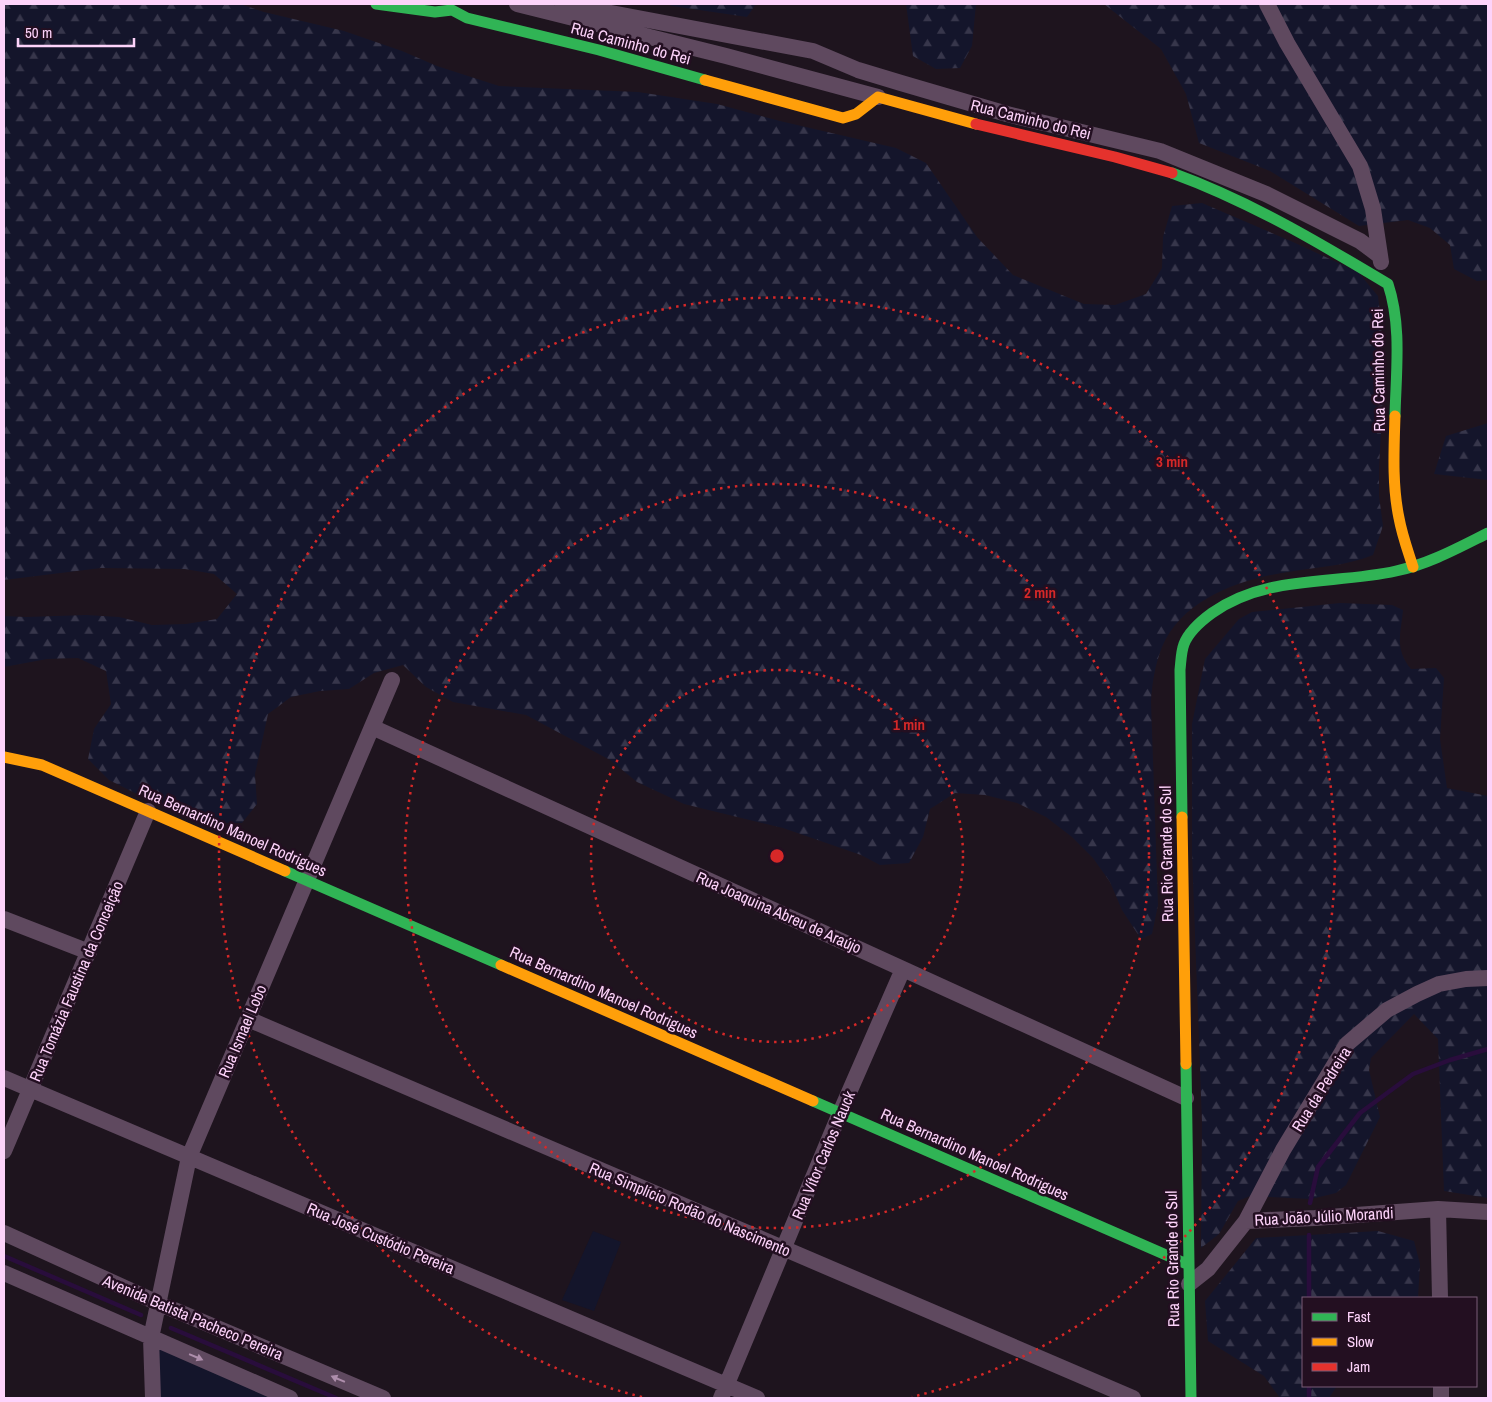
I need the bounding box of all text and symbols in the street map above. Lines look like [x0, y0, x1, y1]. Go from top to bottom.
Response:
scale bar [18, 15, 134, 47]
street label: Rua Caminho do Rei [569, 16, 693, 70]
text: 50 m [25, 22, 52, 43]
street label: Rua Caminho do Rei [969, 93, 1093, 145]
street label: Rua Caminho do Rei [1366, 308, 1390, 432]
text: 3 min [1156, 451, 1188, 472]
text: 2 min [1024, 582, 1056, 603]
text: 1 min [893, 714, 925, 735]
street label: Rua Bernardino Manoel Rodrigues [136, 779, 330, 881]
street label: Rua Rio Grande do Sul [1154, 786, 1178, 922]
centre of rings [768, 847, 786, 865]
street label: Rua Joaquina Abreu de Araújo [693, 866, 865, 958]
street label: Rua Tomázia Faustina da Conceição [24, 877, 128, 1085]
street label: Rua Bernardino Manoel Rodrigues [507, 941, 701, 1043]
street label: Rua Ismael Lobo [212, 981, 272, 1081]
street label: Rua da Pedreira [1286, 1042, 1356, 1136]
street label: Rua Vítor Carlos Nauck [786, 1087, 860, 1223]
street label: Rua Bernardino Manoel Rodrigues [878, 1103, 1072, 1205]
street label: Rua Simplício Rodão do Nascimento [586, 1157, 794, 1261]
street label: Rua Rio Grande do Sul [1160, 1191, 1184, 1327]
street label: Rua José Custódio Pereira [304, 1197, 459, 1279]
street label: Rua João Júlio Morandi [1254, 1201, 1394, 1231]
street label: Avenida Batista Pacheco Pereira [99, 1269, 287, 1365]
legend [1302, 1297, 1477, 1387]
text: Fast [1347, 1306, 1371, 1327]
text: Slow [1347, 1331, 1374, 1352]
one-way arrow [189, 1354, 203, 1362]
text: Jam [1347, 1356, 1370, 1377]
one-way arrow [331, 1375, 345, 1383]

